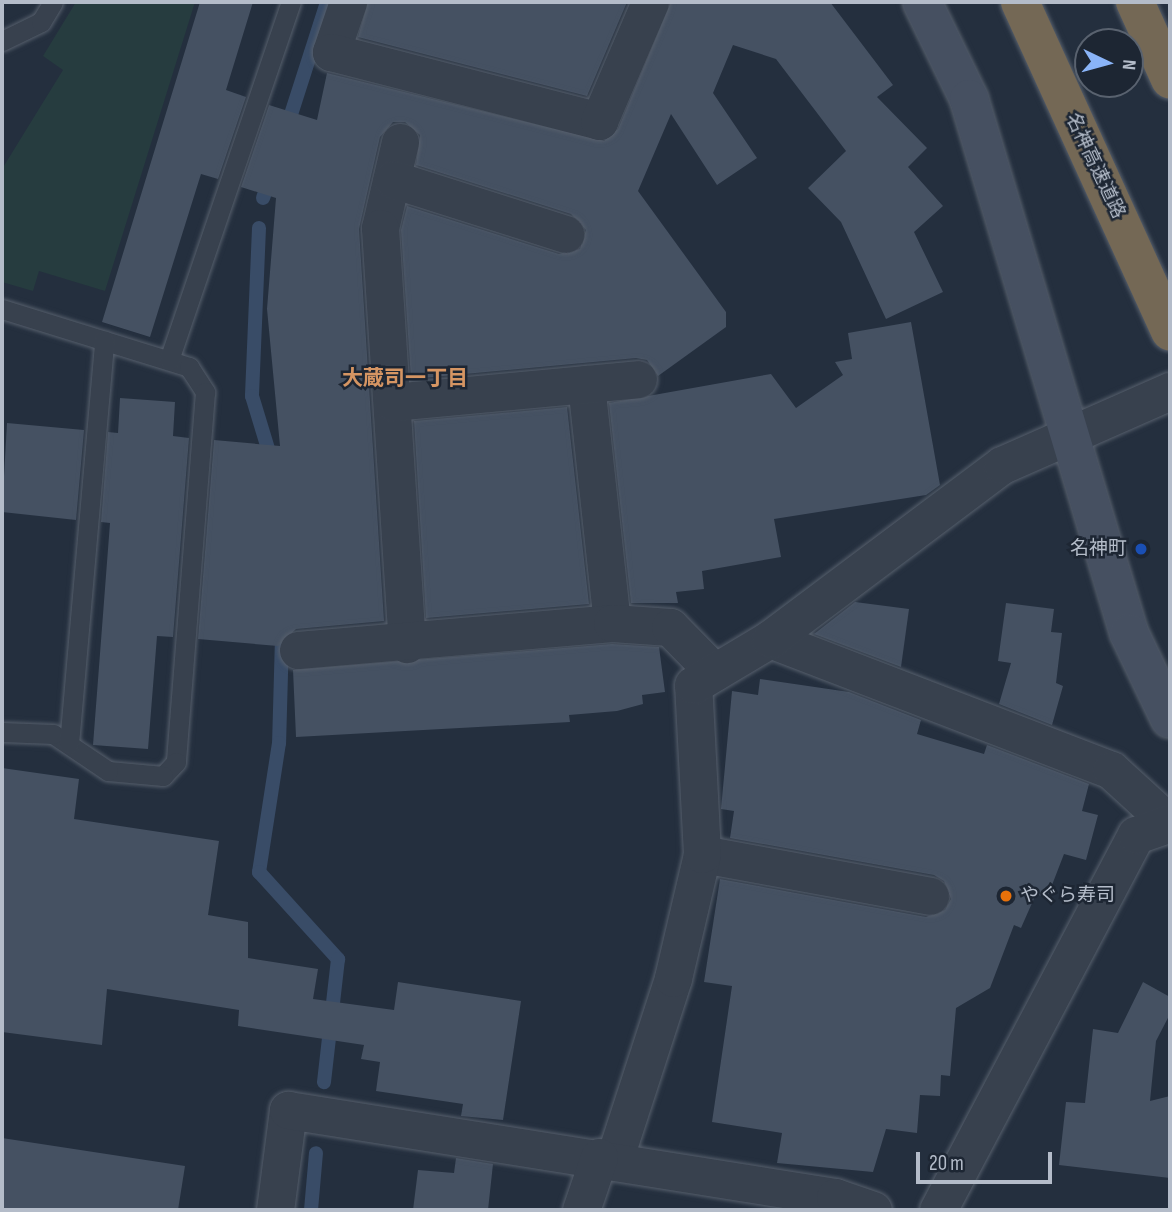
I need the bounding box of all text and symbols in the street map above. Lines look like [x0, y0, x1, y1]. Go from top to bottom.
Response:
north arrow [1074, 28, 1144, 98]
text: N [1117, 59, 1140, 71]
street label: 名神高速道路 [1061, 110, 1129, 222]
district label: 大蔵司一丁目 [342, 366, 468, 392]
place label: 名神町 [1070, 538, 1127, 560]
marker: 名神町 [1133, 541, 1149, 557]
place label: やぐら寿司 [1020, 885, 1115, 907]
marker: やぐら寿司 [998, 888, 1014, 904]
scale bar [920, 1138, 1056, 1182]
text: 20 m [929, 1151, 964, 1176]

